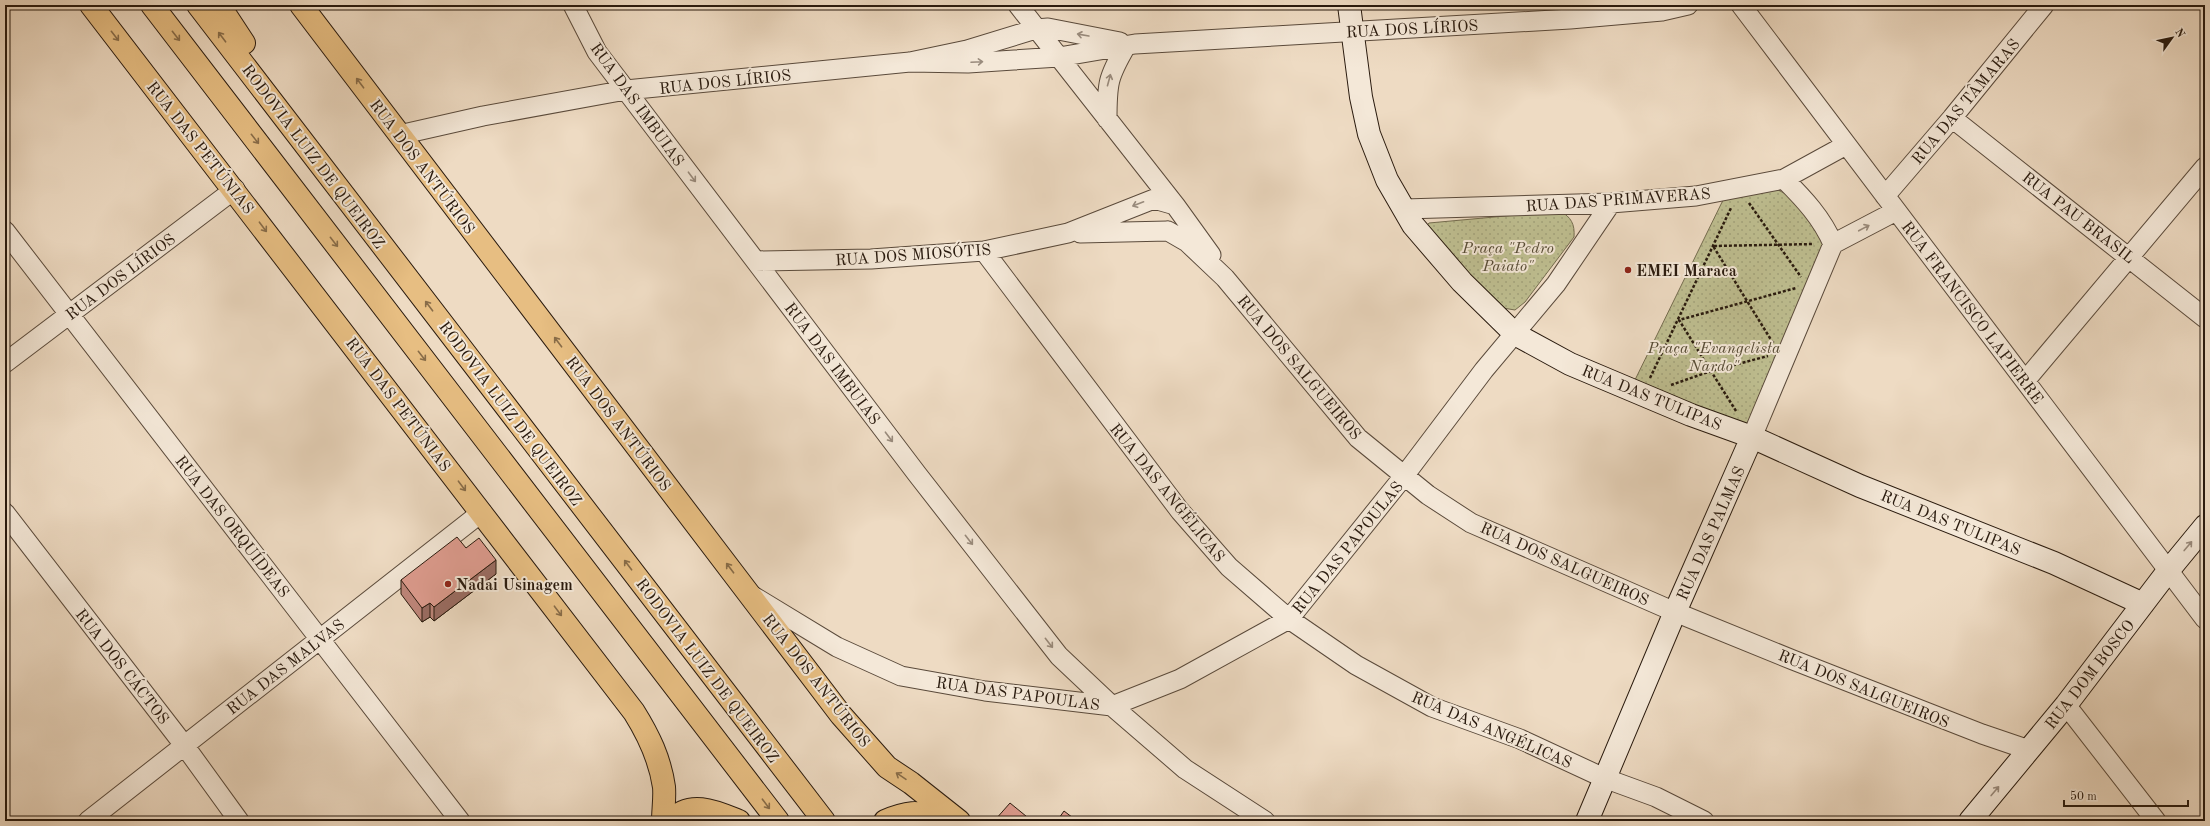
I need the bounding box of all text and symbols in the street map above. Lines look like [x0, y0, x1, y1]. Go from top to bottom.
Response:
street label: RUA DOS LÍRIOS [1345, 15, 1479, 41]
north arrow [2152, 18, 2192, 58]
text: N [2172, 27, 2186, 40]
one-way arrow [111, 30, 119, 41]
one-way arrow [172, 30, 180, 41]
one-way arrow [218, 31, 227, 42]
one-way arrow [1077, 31, 1090, 39]
street label: RUA DAS TÂMARAS [1906, 34, 2024, 168]
street label: RUA DAS IMBUIAS [586, 41, 686, 170]
one-way arrow [970, 58, 983, 66]
street label: RODOVIA LUIZ DE QUEIROZ [238, 62, 387, 252]
street label: RUA DOS LÍRIOS [658, 64, 792, 98]
one-way arrow [1106, 74, 1113, 87]
street label: RUA DAS PETÚNIAS [143, 76, 260, 218]
one-way arrow [356, 78, 364, 89]
street label: RUA DOS ANTÚRIOS [366, 94, 481, 238]
one-way arrow [251, 133, 259, 144]
street label: RUA PAU BRASIL [2019, 170, 2137, 267]
one-way arrow [688, 172, 696, 183]
street label: RUA DAS PRIMAVERAS [1525, 187, 1711, 215]
one-way arrow [1133, 201, 1145, 209]
street label: RUA FRANCISCO LAPIERRE [1898, 219, 2045, 407]
one-way arrow [259, 221, 268, 232]
one-way arrow [1858, 223, 1870, 231]
street label: RUA DOS LÍRIOS [61, 228, 179, 324]
one-way arrow [330, 237, 339, 248]
street label: RUA DOS MIOSÓTIS [834, 238, 992, 269]
park label: Praça "Pedro Paiato" [1461, 241, 1554, 275]
place label: EMEI Maraca [1636, 264, 1737, 280]
marker: EMEI Maraca [1623, 265, 1633, 275]
street label: RUA DOS SALGUEIROS [1234, 293, 1363, 444]
street label: RUA DAS IMBUIAS [780, 300, 882, 428]
one-way arrow [425, 301, 434, 312]
street label: RODOVIA LUIZ DE QUEIROZ [435, 319, 584, 509]
street label: RUA DAS PETÚNIAS [342, 332, 457, 475]
one-way arrow [553, 337, 562, 348]
park label: Praça "Evangelista Nardo" [1646, 341, 1781, 375]
one-way arrow [418, 351, 426, 362]
street label: RUA DOS ANTÚRIOS [562, 351, 677, 495]
street label: RUA DAS TULIPAS [1579, 363, 1724, 434]
street label: RUA DAS ANGÉLICAS [1106, 419, 1230, 565]
one-way arrow [885, 432, 893, 443]
street label: RUA DAS ORQUÍDEAS [171, 451, 295, 601]
street label: RUA DAS PALMAS [1675, 464, 1749, 603]
street label: RUA DAS PAPOULAS [1290, 479, 1407, 618]
one-way arrow [457, 480, 466, 491]
street label: RUA DAS TULIPAS [1878, 488, 2023, 559]
street label: RUA DOS SALGUEIROS [1477, 520, 1651, 609]
one-way arrow [964, 534, 973, 545]
one-way arrow [2184, 541, 2193, 552]
one-way arrow [624, 560, 632, 571]
one-way arrow [726, 563, 734, 574]
street label: RODOVIA LUIZ DE QUEIROZ [632, 576, 781, 766]
place label: Nadai Usinagem [456, 578, 573, 594]
marker: Nadai Usinagem [443, 579, 453, 589]
street label: RUA DOS CÁCTOS [72, 604, 174, 728]
one-way arrow [553, 606, 562, 617]
street label: RUA DOS ANTÚRIOS [759, 609, 876, 751]
street label: RUA DAS MALVAS [224, 617, 348, 718]
street label: RUA DOM BOSCO [2043, 617, 2138, 733]
one-way arrow [1044, 637, 1053, 648]
street label: RUA DOS SALGUEIROS [1775, 648, 1951, 732]
street label: RUA DAS PAPOULAS [935, 676, 1101, 714]
street label: RUA DAS ANGÉLICAS [1409, 686, 1575, 772]
one-way arrow [896, 772, 907, 780]
scale bar [2064, 782, 2188, 808]
one-way arrow [1990, 786, 1999, 796]
text: 50 m [2070, 790, 2097, 803]
one-way arrow [761, 799, 770, 810]

